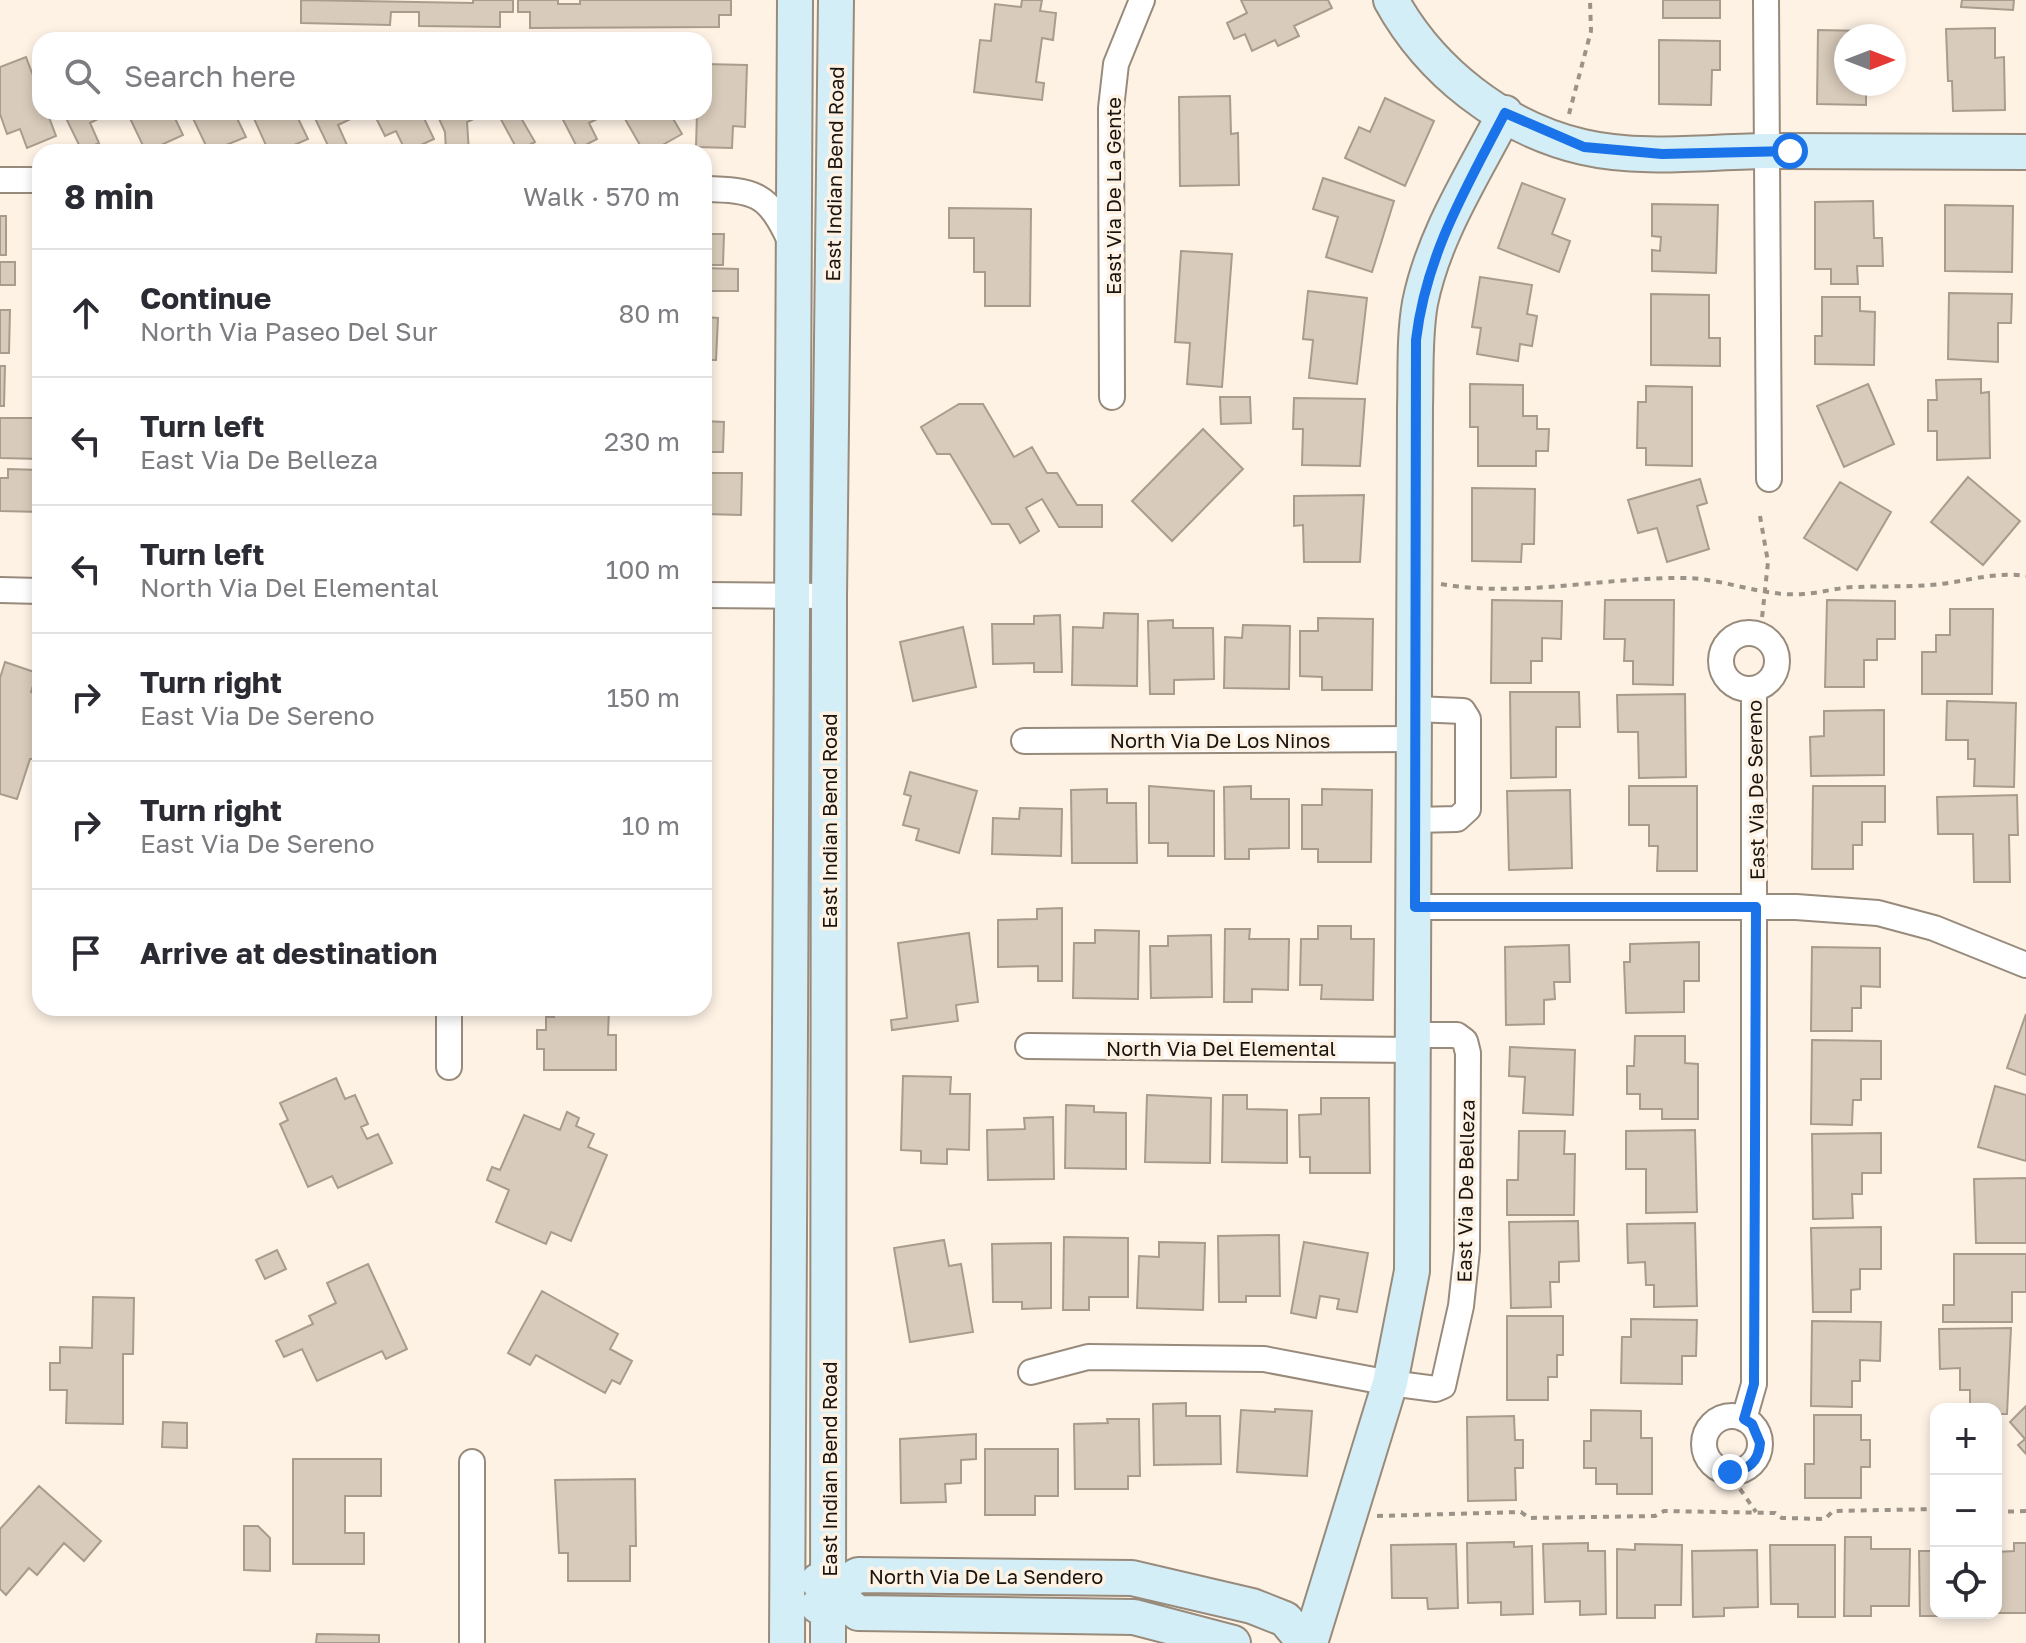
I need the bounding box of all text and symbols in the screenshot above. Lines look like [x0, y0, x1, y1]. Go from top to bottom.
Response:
north arrow [1834, 24, 1906, 96]
search box [32, 32, 712, 120]
icon: search [60, 54, 104, 98]
text: Search here [124, 58, 296, 94]
street label: East Indian Bend Road [820, 66, 848, 282]
street label: East Via De La Gente [1101, 97, 1125, 295]
route start [1772, 133, 1808, 169]
text: 8 min [64, 176, 154, 216]
text: Walk · 570 m [523, 181, 680, 212]
text: Continue [140, 280, 271, 316]
icon: ahead [64, 291, 108, 335]
text: 80 m [619, 298, 680, 329]
text: North Via Paseo Del Sur [140, 316, 438, 347]
text: Turn left [140, 408, 265, 444]
icon: left [64, 419, 108, 463]
text: 230 m [604, 426, 680, 457]
text: East Via De Belleza [140, 444, 378, 475]
text: Turn left [140, 536, 265, 572]
icon: left [64, 547, 108, 591]
text: 100 m [606, 554, 680, 585]
text: North Via Del Elemental [140, 572, 439, 603]
text: Turn right [140, 664, 282, 700]
icon: right [64, 675, 108, 719]
text: 150 m [607, 682, 680, 713]
text: East Via De Sereno [140, 700, 375, 731]
street label: East Via De Sereno [1741, 700, 1769, 880]
street label: East Indian Bend Road [817, 713, 841, 929]
street label: North Via De Los Ninos [1110, 728, 1330, 752]
text: Turn right [140, 792, 282, 828]
icon: right [64, 803, 108, 847]
text: 10 m [622, 810, 680, 841]
text: East Via De Sereno [140, 828, 375, 859]
icon: arrive [64, 931, 108, 975]
text: Arrive at destination [140, 935, 437, 971]
street label: North Via Del Elemental [1106, 1036, 1336, 1060]
street label: East Via De Belleza [1451, 1099, 1479, 1283]
street label: East Indian Bend Road [817, 1361, 841, 1577]
map controls [1930, 1403, 2002, 1619]
button: + [1930, 1403, 2002, 1475]
route end [1712, 1454, 1748, 1490]
button: − [1930, 1475, 2002, 1547]
button: locate [1930, 1547, 2002, 1619]
street label: North Via De La Sendero [869, 1564, 1103, 1588]

